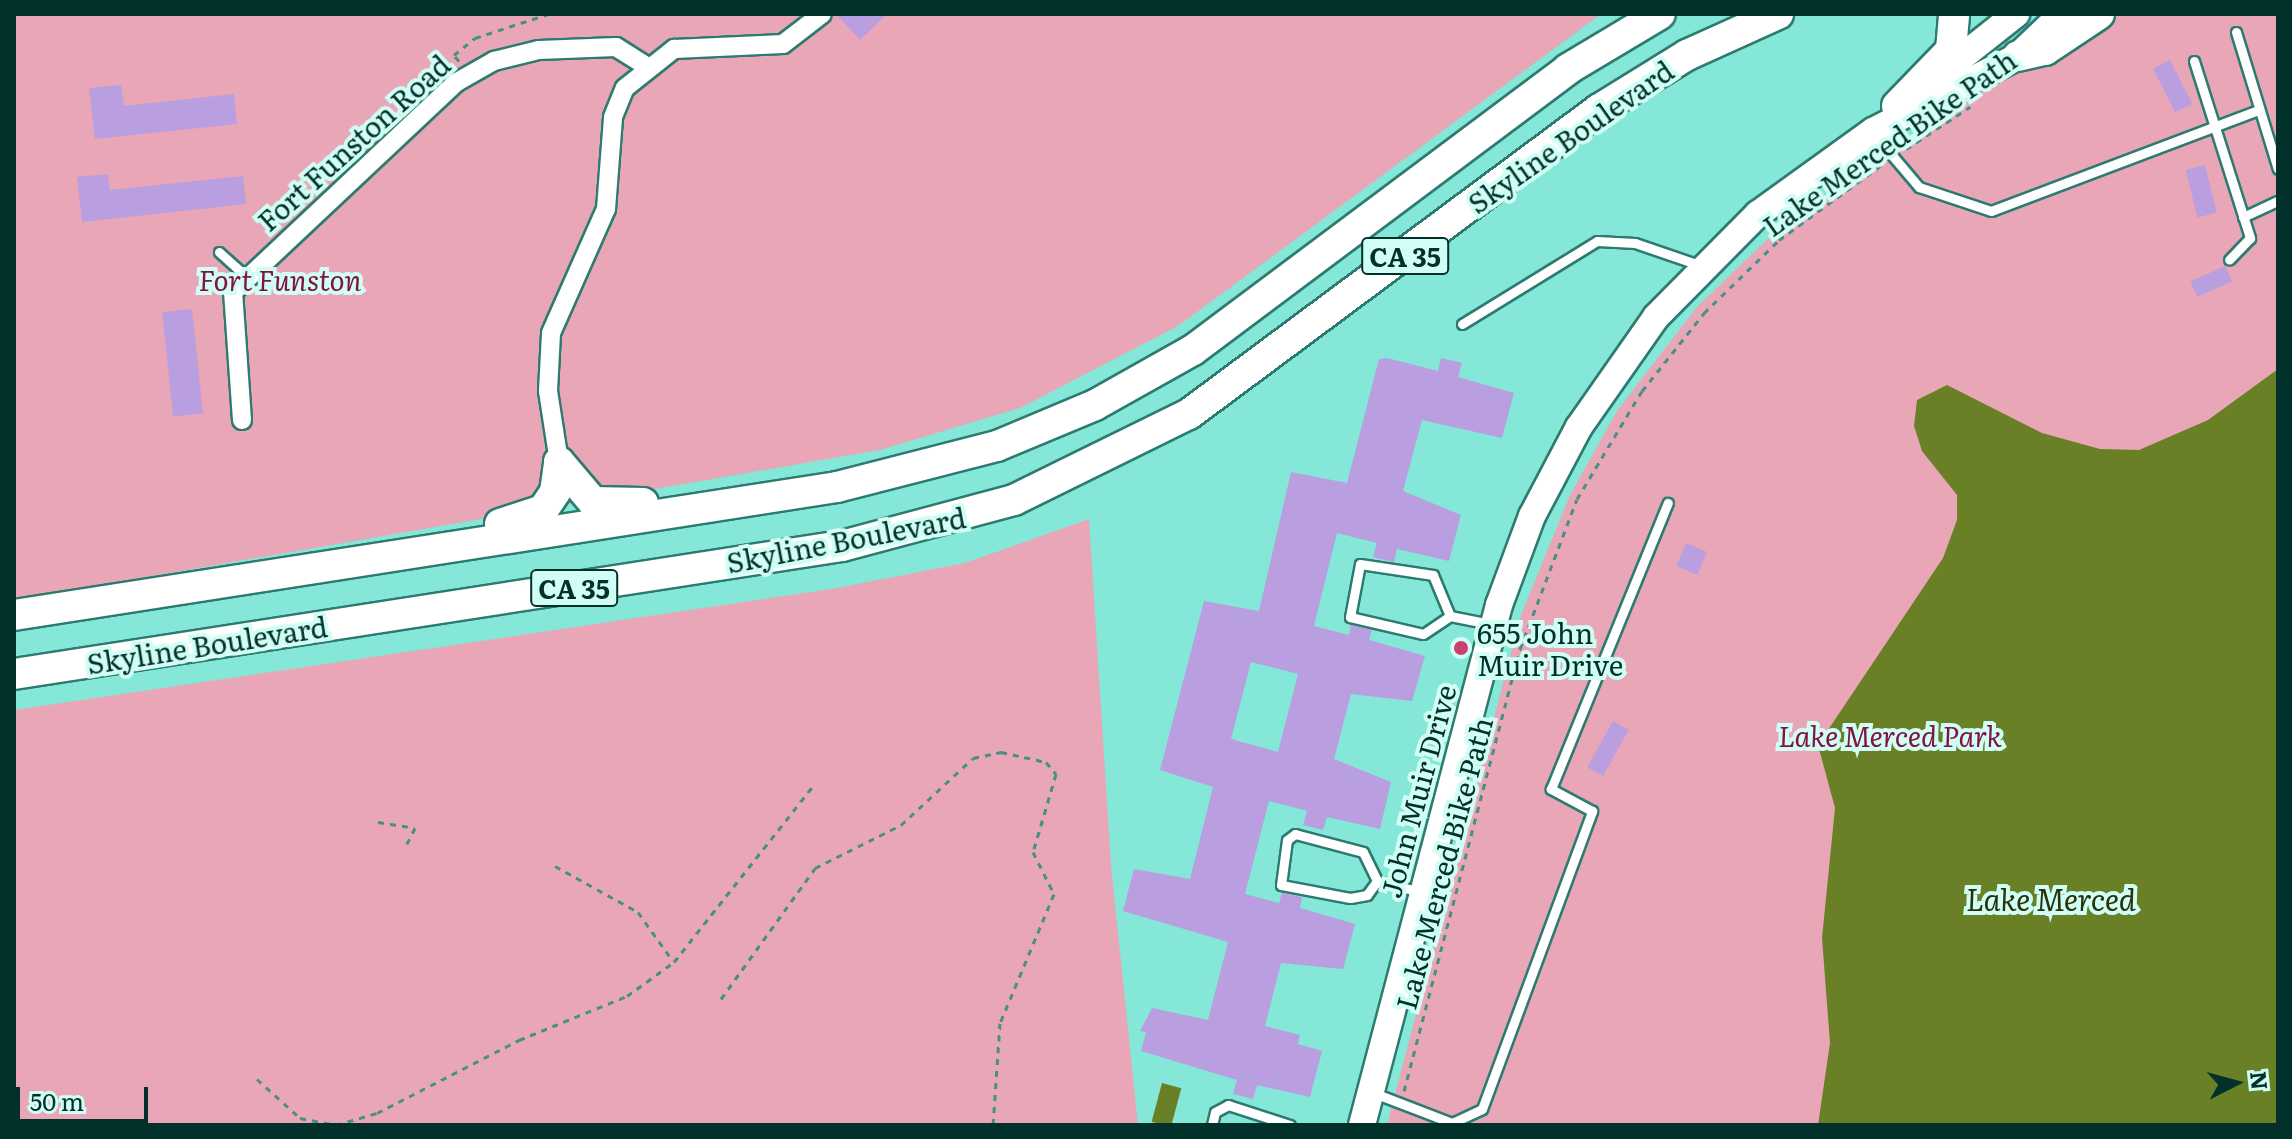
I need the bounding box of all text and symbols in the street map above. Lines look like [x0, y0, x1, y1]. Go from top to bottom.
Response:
street label: Lake Merced Bike Path [1756, 42, 2022, 242]
street label: Fort Funston Road [250, 47, 456, 237]
street label: Skyline Boulevard [1461, 53, 1679, 219]
road number: CA 35 [1361, 234, 1449, 278]
park label: Fort Funston [199, 262, 361, 296]
street label: Skyline Boulevard [724, 499, 968, 579]
road number: CA 35 [530, 566, 618, 610]
street label: Skyline Boulevard [84, 608, 330, 680]
place label: 655 John Muir Drive [1477, 615, 1623, 681]
marker: 655 John Muir Drive [1452, 639, 1470, 657]
street label: John Muir Drive [1372, 681, 1462, 901]
street label: Lake Merced Bike Path [1388, 713, 1498, 1013]
park label: Lake Merced Park [1778, 718, 2002, 752]
water label: Lake Merced [1966, 880, 2136, 916]
north arrow [2196, 1043, 2276, 1123]
text: N [2243, 1070, 2278, 1091]
scale bar [20, 1071, 152, 1121]
text: 50 m [30, 1083, 84, 1118]

